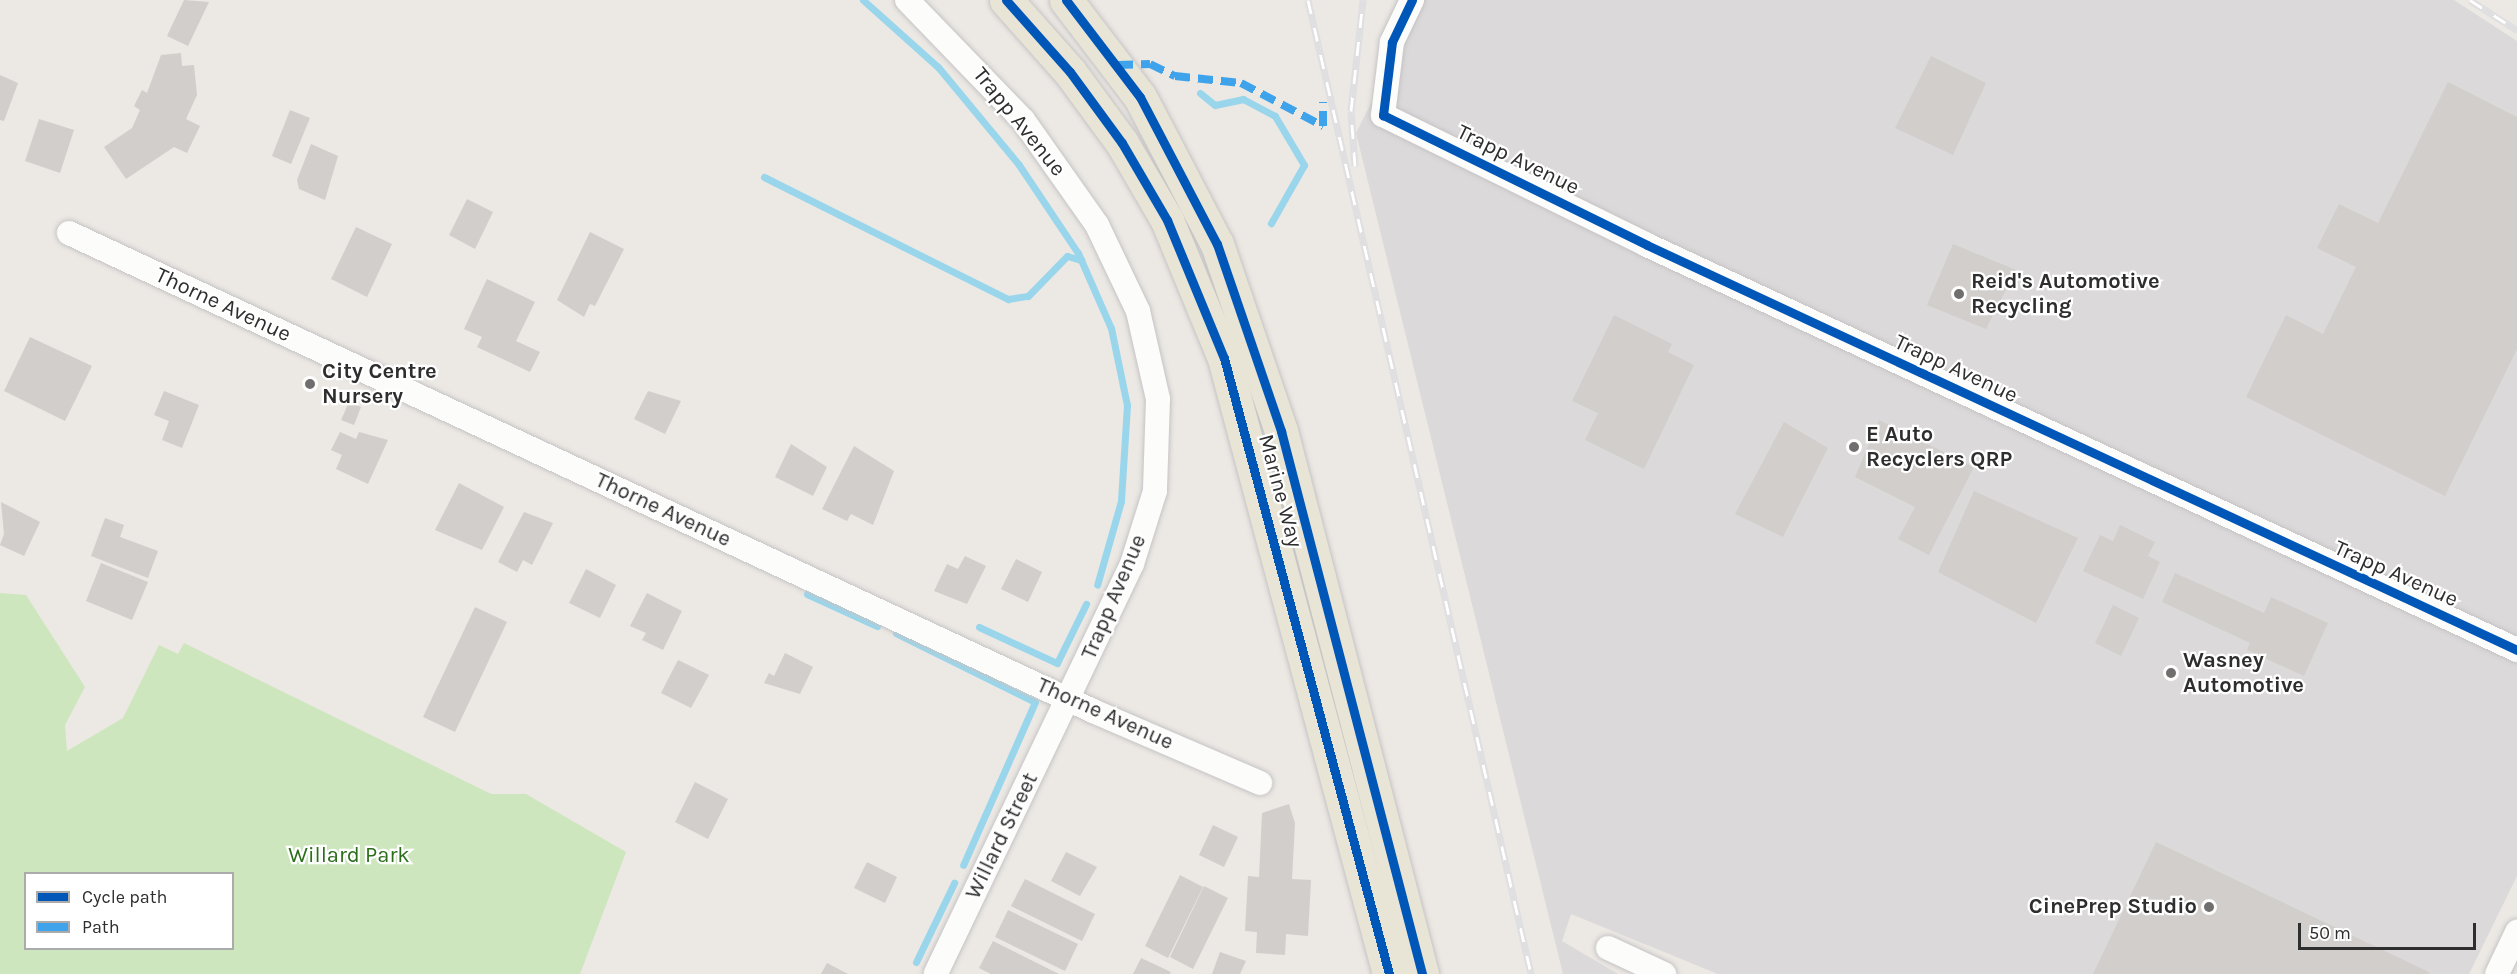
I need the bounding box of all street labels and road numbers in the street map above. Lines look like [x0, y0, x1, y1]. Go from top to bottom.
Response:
street label: Trapp Avenue [967, 62, 1071, 182]
street label: Trapp Avenue [1453, 119, 1583, 201]
street label: Thorne Avenue [151, 262, 295, 348]
street label: Trapp Avenue [1890, 329, 2022, 409]
street label: Marine Way [1252, 431, 1308, 551]
street label: Thorne Avenue [591, 467, 735, 553]
street label: Trapp Avenue [1076, 531, 1152, 663]
street label: Trapp Avenue [2330, 535, 2462, 613]
street label: Thorne Avenue [1033, 672, 1177, 756]
street label: Willard Street [960, 769, 1044, 903]

